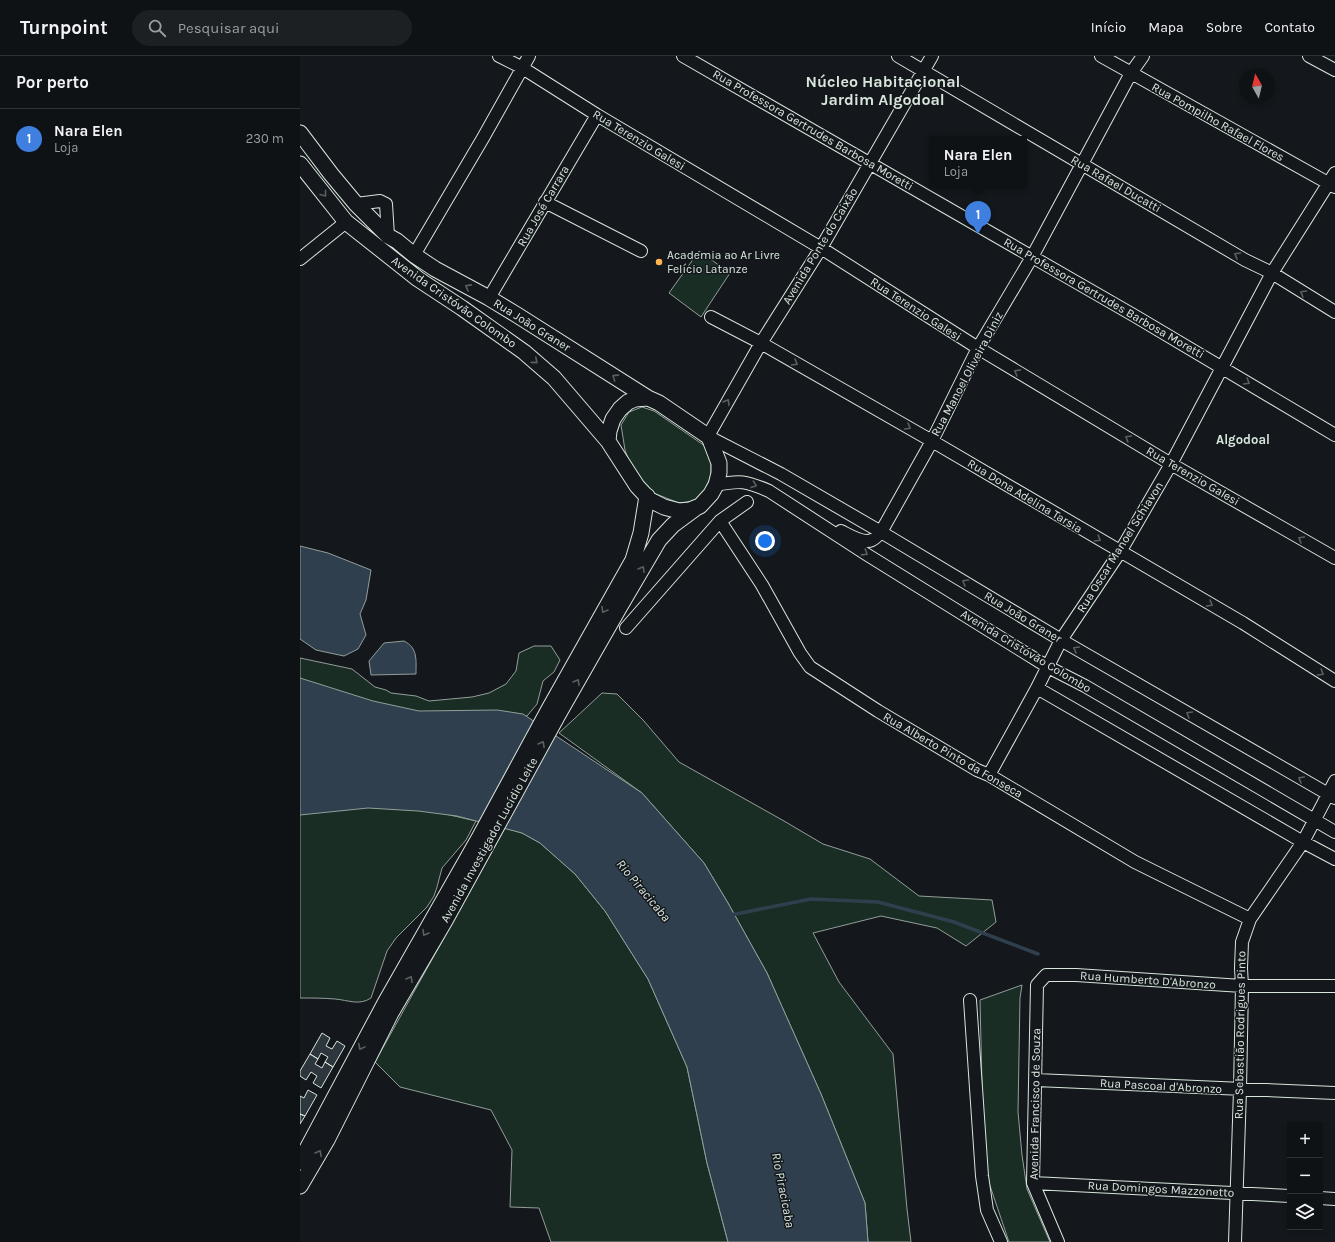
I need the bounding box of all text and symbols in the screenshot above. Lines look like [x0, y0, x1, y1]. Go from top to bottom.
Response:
search box [132, 10, 412, 46]
text: Turnpoint [20, 17, 108, 39]
icon: search [146, 17, 168, 39]
text: Pesquisar aqui [178, 19, 280, 37]
text: Início [1091, 19, 1126, 36]
text: Mapa [1148, 19, 1184, 36]
text: Sobre [1206, 19, 1242, 36]
text: Contato [1264, 19, 1315, 36]
street label: Rua Professora Gertrudes Barbosa Moretti [710, 67, 916, 193]
north arrow [1239, 68, 1275, 104]
text: Por perto [16, 72, 89, 92]
district label: Núcleo Habitacional Jardim Algodoal [806, 72, 960, 109]
street label: Rua Pompilho Rafael Flores [1149, 80, 1287, 164]
street label: Rua Terenzio Galesi [590, 107, 688, 173]
text: Nara Elen [54, 122, 123, 140]
text: 1 [27, 131, 31, 146]
text: 230 m [246, 131, 284, 146]
popup [929, 136, 1027, 188]
text: Loja [54, 140, 78, 155]
text: Nara Elen [944, 146, 1012, 164]
street label: Rua Rafael Ducatti [1068, 153, 1164, 215]
street label: Rua José Carrara [514, 163, 572, 249]
text: Loja [944, 164, 968, 179]
street label: Avenida Ponte do Caixão [780, 185, 860, 307]
one-way arrow [320, 190, 327, 197]
pin: 1 [965, 201, 991, 234]
street label: Rua Professora Gertrudes Barbosa Moretti [1001, 235, 1207, 361]
place label: Academia ao Ar Livre Felício Latanze [667, 248, 780, 276]
street label: Avenida Cristóvão Colombo [389, 253, 519, 351]
one-way arrow [1234, 253, 1241, 260]
marker: Academia ao Ar Livre Felício Latanze [654, 257, 664, 267]
street label: Rua Terenzio Galesi [868, 274, 964, 344]
one-way arrow [465, 284, 472, 292]
one-way arrow [1300, 290, 1307, 297]
street label: Rua João Graner [491, 296, 574, 355]
street label: Rua Manoel Oliveira Diniz [928, 309, 1006, 439]
one-way arrow [530, 357, 537, 364]
one-way arrow [791, 358, 798, 365]
one-way arrow [1014, 369, 1021, 376]
one-way arrow [612, 374, 619, 382]
one-way arrow [1243, 378, 1250, 385]
one-way arrow [723, 399, 730, 406]
one-way arrow [904, 423, 911, 430]
district label: Algodoal [1216, 432, 1270, 447]
one-way arrow [1125, 436, 1132, 443]
street label: Rua Terenzio Galesi [1144, 444, 1242, 508]
street label: Rua Dona Adelina Tarsia [965, 456, 1085, 536]
street label: Rua Oscar Manoel Schiavon [1074, 479, 1166, 615]
one-way arrow [751, 481, 758, 489]
your location [755, 531, 775, 551]
one-way arrow [1094, 534, 1101, 542]
one-way arrow [1298, 536, 1305, 543]
one-way arrow [860, 548, 867, 555]
one-way arrow [638, 566, 645, 573]
one-way arrow [962, 579, 969, 587]
street label: Rua João Graner [982, 588, 1065, 646]
one-way arrow [1206, 600, 1213, 607]
one-way arrow [602, 606, 609, 613]
street label: Avenida Cristóvão Colombo [958, 606, 1094, 696]
one-way arrow [1073, 646, 1080, 653]
one-way arrow [1317, 668, 1324, 676]
one-way arrow [573, 678, 580, 686]
street label: Rua Alberto Pinto da Fonseca [881, 709, 1025, 801]
one-way arrow [1186, 711, 1193, 718]
one-way arrow [537, 741, 545, 748]
street label: Avenida Investigador Lucídio Leite [438, 755, 540, 925]
one-way arrow [1298, 776, 1305, 783]
water label: Rio Piracicaba [613, 856, 674, 925]
one-way arrow [422, 929, 429, 936]
street label: Rua Sebastião Rodrigues Pinto [1232, 951, 1248, 1119]
street label: Rua Humberto D'Abronzo [1080, 968, 1216, 992]
one-way arrow [406, 976, 413, 983]
street label: Avenida Francisco de Souza [1027, 1028, 1043, 1180]
one-way arrow [359, 1042, 366, 1050]
street label: Rua Pascoal d'Abronzo [1100, 1076, 1222, 1096]
map controls [1287, 1122, 1323, 1230]
button: + [1287, 1122, 1323, 1158]
one-way arrow [315, 1150, 322, 1157]
water label: Rio Piracicaba [769, 1151, 798, 1229]
button: − [1287, 1158, 1323, 1194]
street label: Rua Domingos Mazzonetto [1087, 1178, 1235, 1200]
button: layers [1287, 1194, 1323, 1230]

